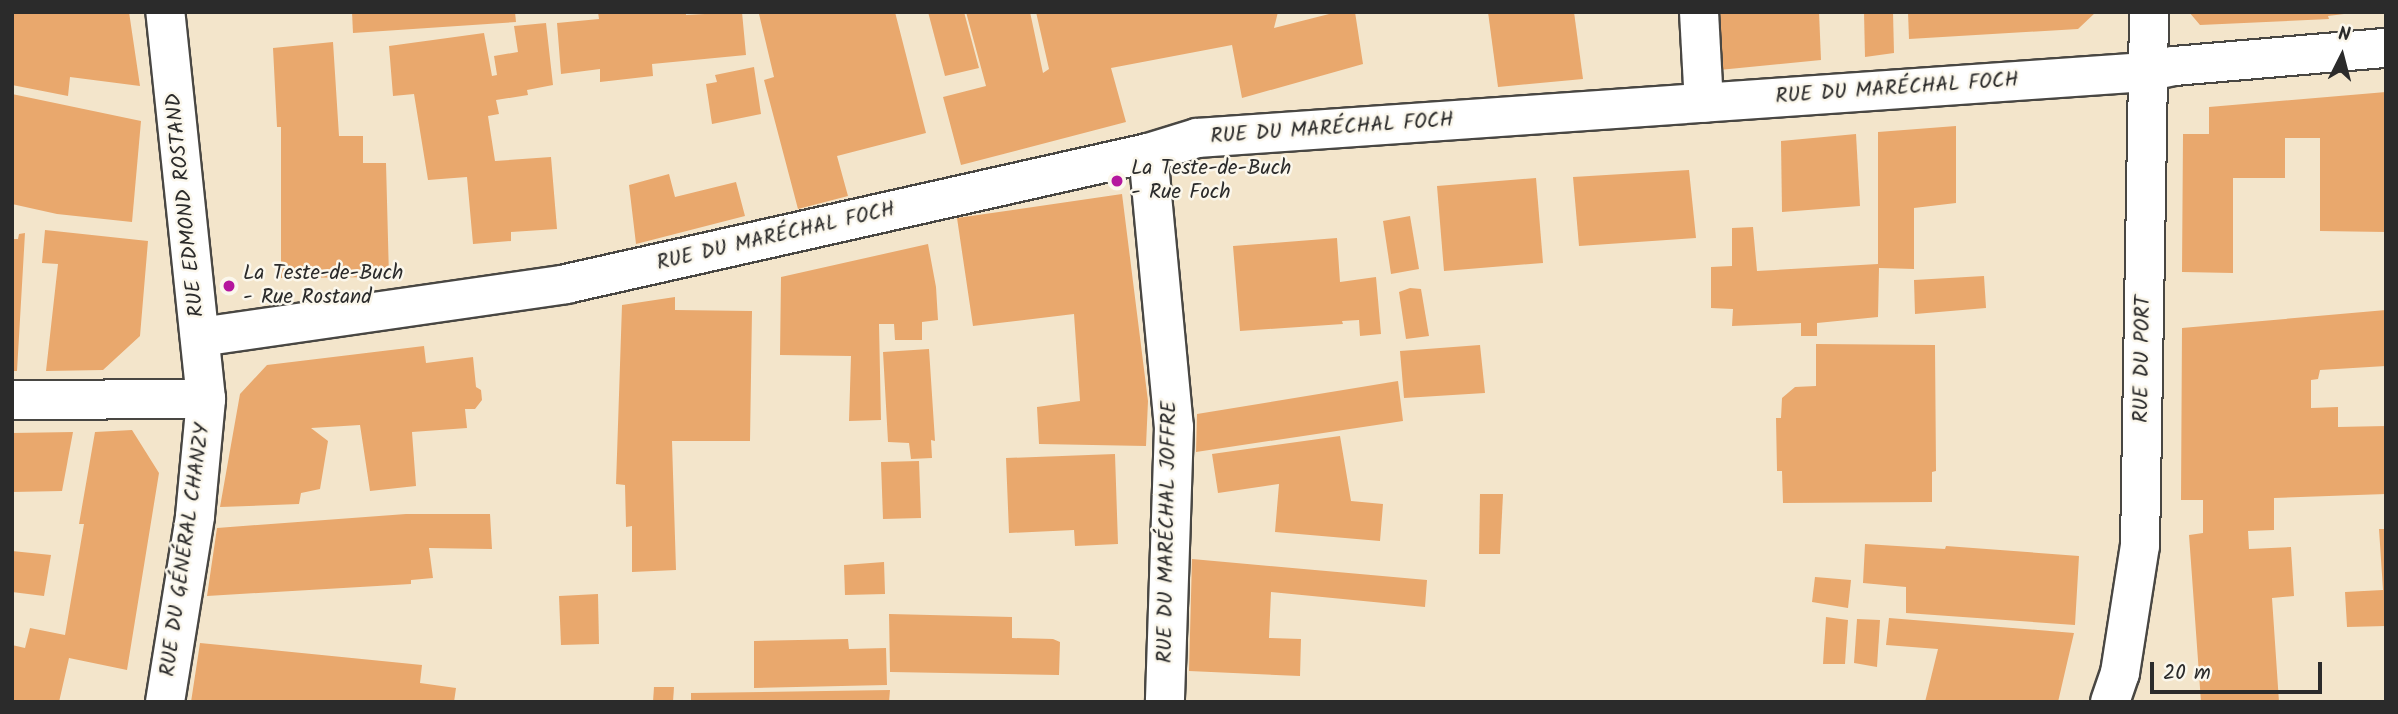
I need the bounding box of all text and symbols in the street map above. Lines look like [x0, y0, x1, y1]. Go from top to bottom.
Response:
text: N [2337, 20, 2352, 51]
north arrow [2307, 21, 2377, 91]
street label: RUE DU MARÉCHAL FOCH [1775, 68, 2019, 110]
street label: RUE EDMOND ROSTAND [162, 92, 210, 318]
street label: RUE DU MARÉCHAL FOCH [1210, 108, 1454, 150]
place label: La Teste-de-Buch - Rue Foch [1131, 156, 1291, 206]
marker: La Teste-de-Buch - Rue Foch [1109, 173, 1125, 189]
street label: RUE DU MARÉCHAL FOCH [654, 197, 898, 277]
place label: La Teste-de-Buch - Rue Rostand [243, 261, 403, 311]
marker: La Teste-de-Buch - Rue Rostand [221, 278, 237, 294]
street label: RUE DU PORT [2129, 295, 2157, 423]
street label: RUE DU MARÉCHAL JOFFRE [1153, 401, 1183, 663]
street label: RUE DU GÉNÉRAL CHANZY [156, 422, 216, 678]
scale bar [2153, 648, 2324, 692]
text: 20 m [2163, 657, 2211, 690]

